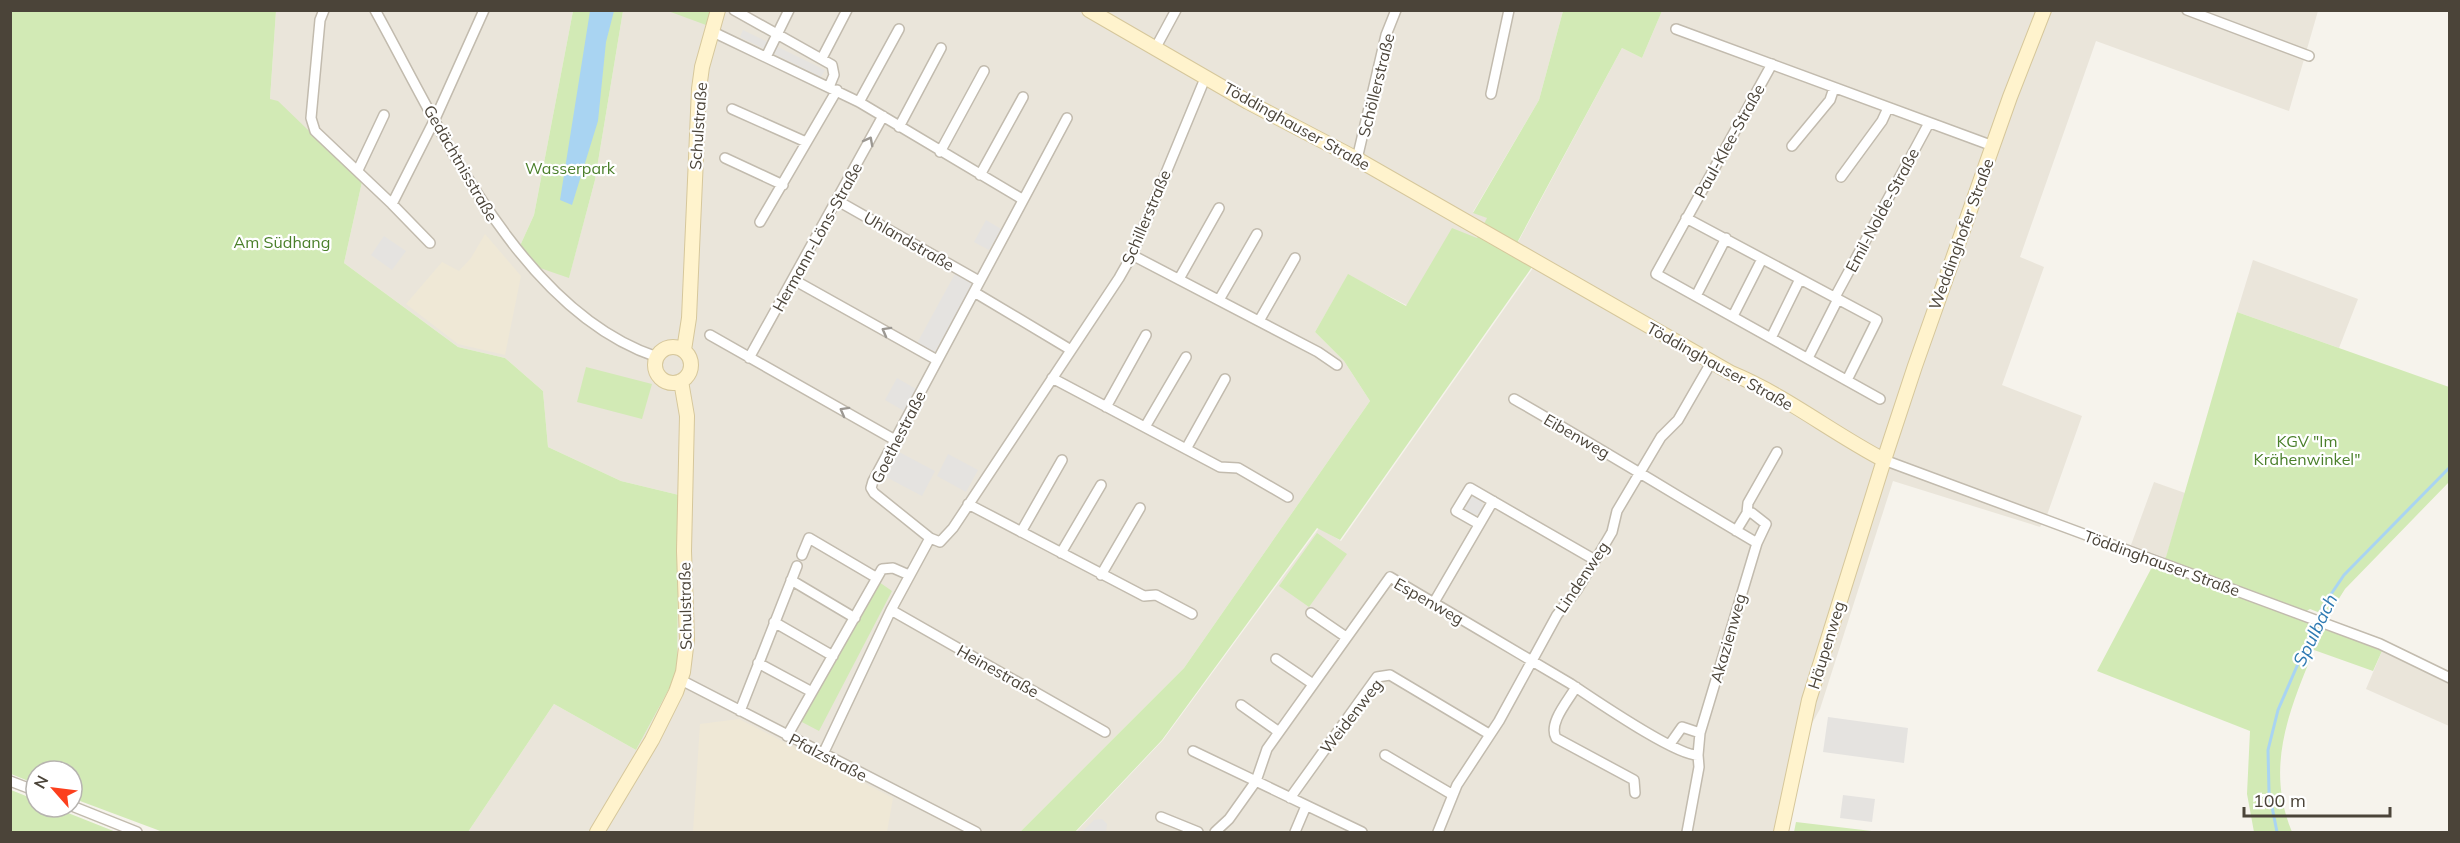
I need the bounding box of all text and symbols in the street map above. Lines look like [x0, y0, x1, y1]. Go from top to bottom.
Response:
street label: Schöllerstraße [1353, 31, 1399, 139]
street label: Töddinghauser Straße [1220, 77, 1374, 175]
street label: Paul-Klee-Straße [1689, 80, 1769, 202]
street label: Schulstraße [685, 81, 711, 171]
street label: Gedächtnisstraße [420, 101, 502, 225]
one-way arrow [862, 137, 873, 148]
street label: Emil-Nolde-Straße [1841, 145, 1923, 275]
street label: Weddinghofer Straße [1924, 156, 1998, 312]
park label: Wasserpark [525, 158, 616, 178]
street label: Hermann-Löns-Straße [768, 159, 866, 315]
street label: Schillerstraße [1117, 167, 1175, 267]
street label: Uhlandstraße [860, 207, 958, 275]
park label: Am Südhang [234, 232, 330, 252]
street label: Töddinghauser Straße [1643, 317, 1797, 415]
one-way arrow [882, 327, 892, 338]
street label: Goethestraße [866, 388, 930, 486]
one-way arrow [839, 407, 850, 418]
street label: Eibenweg [1540, 409, 1614, 463]
park label: KGV "Im Krähenwinkel" [2254, 431, 2360, 469]
street label: Töddinghauser Straße [2081, 526, 2243, 600]
street label: Lindenweg [1551, 538, 1613, 616]
street label: Schulstraße [674, 562, 696, 650]
street label: Espenweg [1391, 573, 1467, 629]
water label: Spulbach [2288, 590, 2342, 670]
street label: Akazienweg [1706, 591, 1750, 685]
street label: Häupenweg [1803, 599, 1849, 691]
street label: Heinestraße [954, 640, 1042, 702]
street label: Weidenweg [1316, 675, 1386, 757]
street label: Pfalzstraße [786, 729, 870, 785]
north arrow [24, 759, 84, 819]
text: N [29, 772, 52, 792]
scale bar [2244, 780, 2390, 818]
text: 100 m [2253, 789, 2306, 812]

